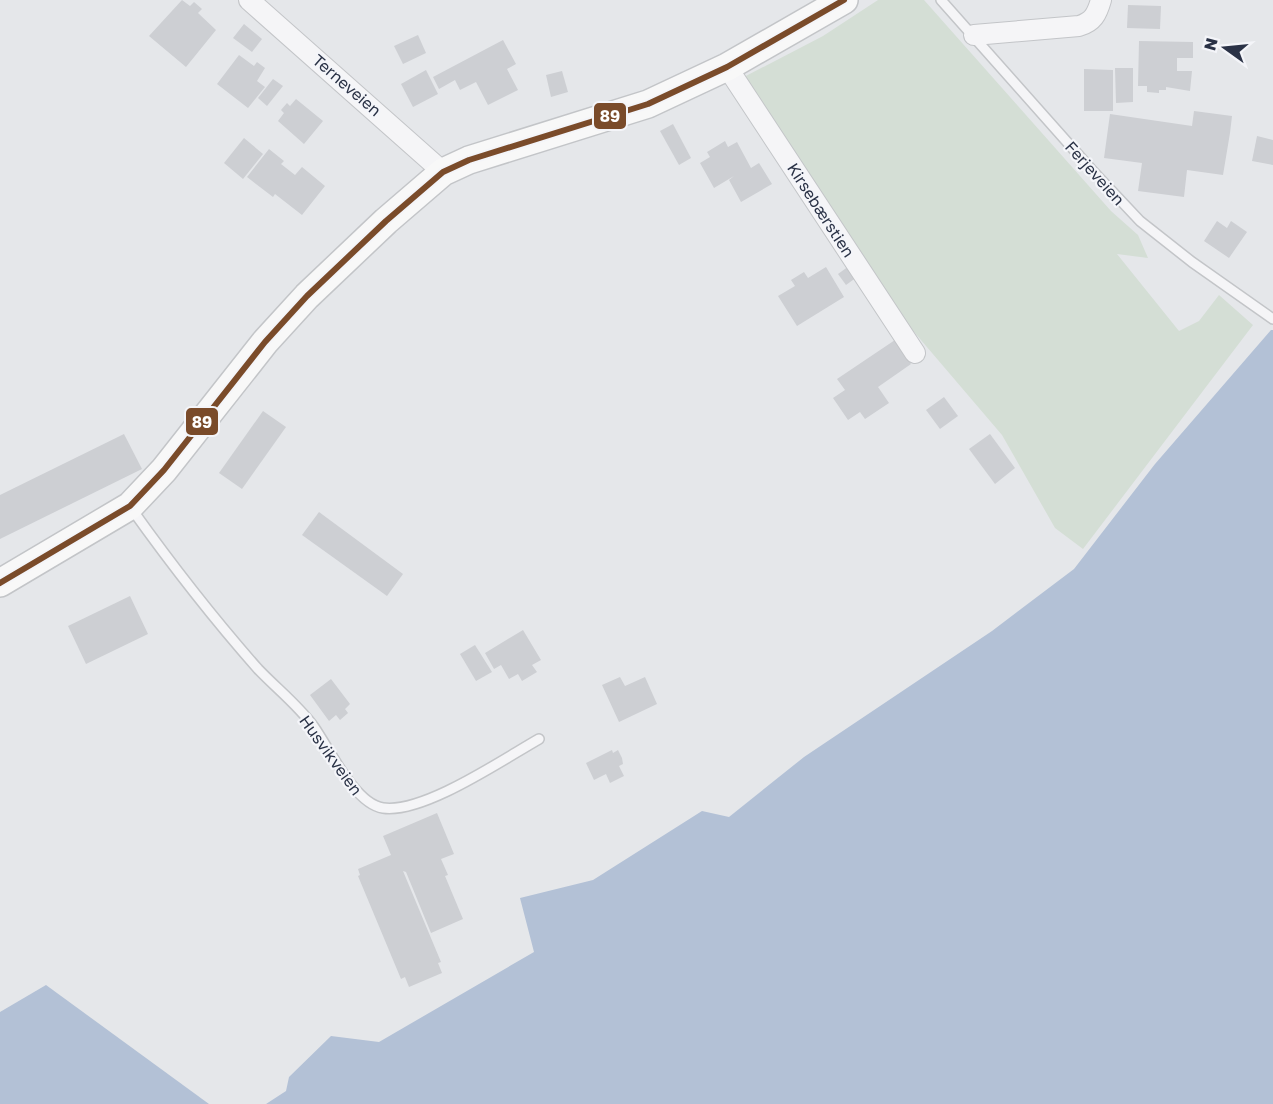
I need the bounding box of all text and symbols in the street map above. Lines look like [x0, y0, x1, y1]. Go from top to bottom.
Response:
north arrow [1195, 18, 1255, 78]
text: N [1199, 36, 1222, 53]
street label: Terneveien [309, 50, 385, 120]
line badge: 89 [593, 102, 627, 130]
text: 89 [600, 106, 620, 126]
street label: Ferjeveien [1061, 137, 1129, 209]
street label: Kirsebærstien [783, 159, 859, 261]
line badge: 89 [185, 407, 219, 436]
text: 89 [192, 412, 212, 432]
street label: Husvikveien [295, 711, 367, 799]

